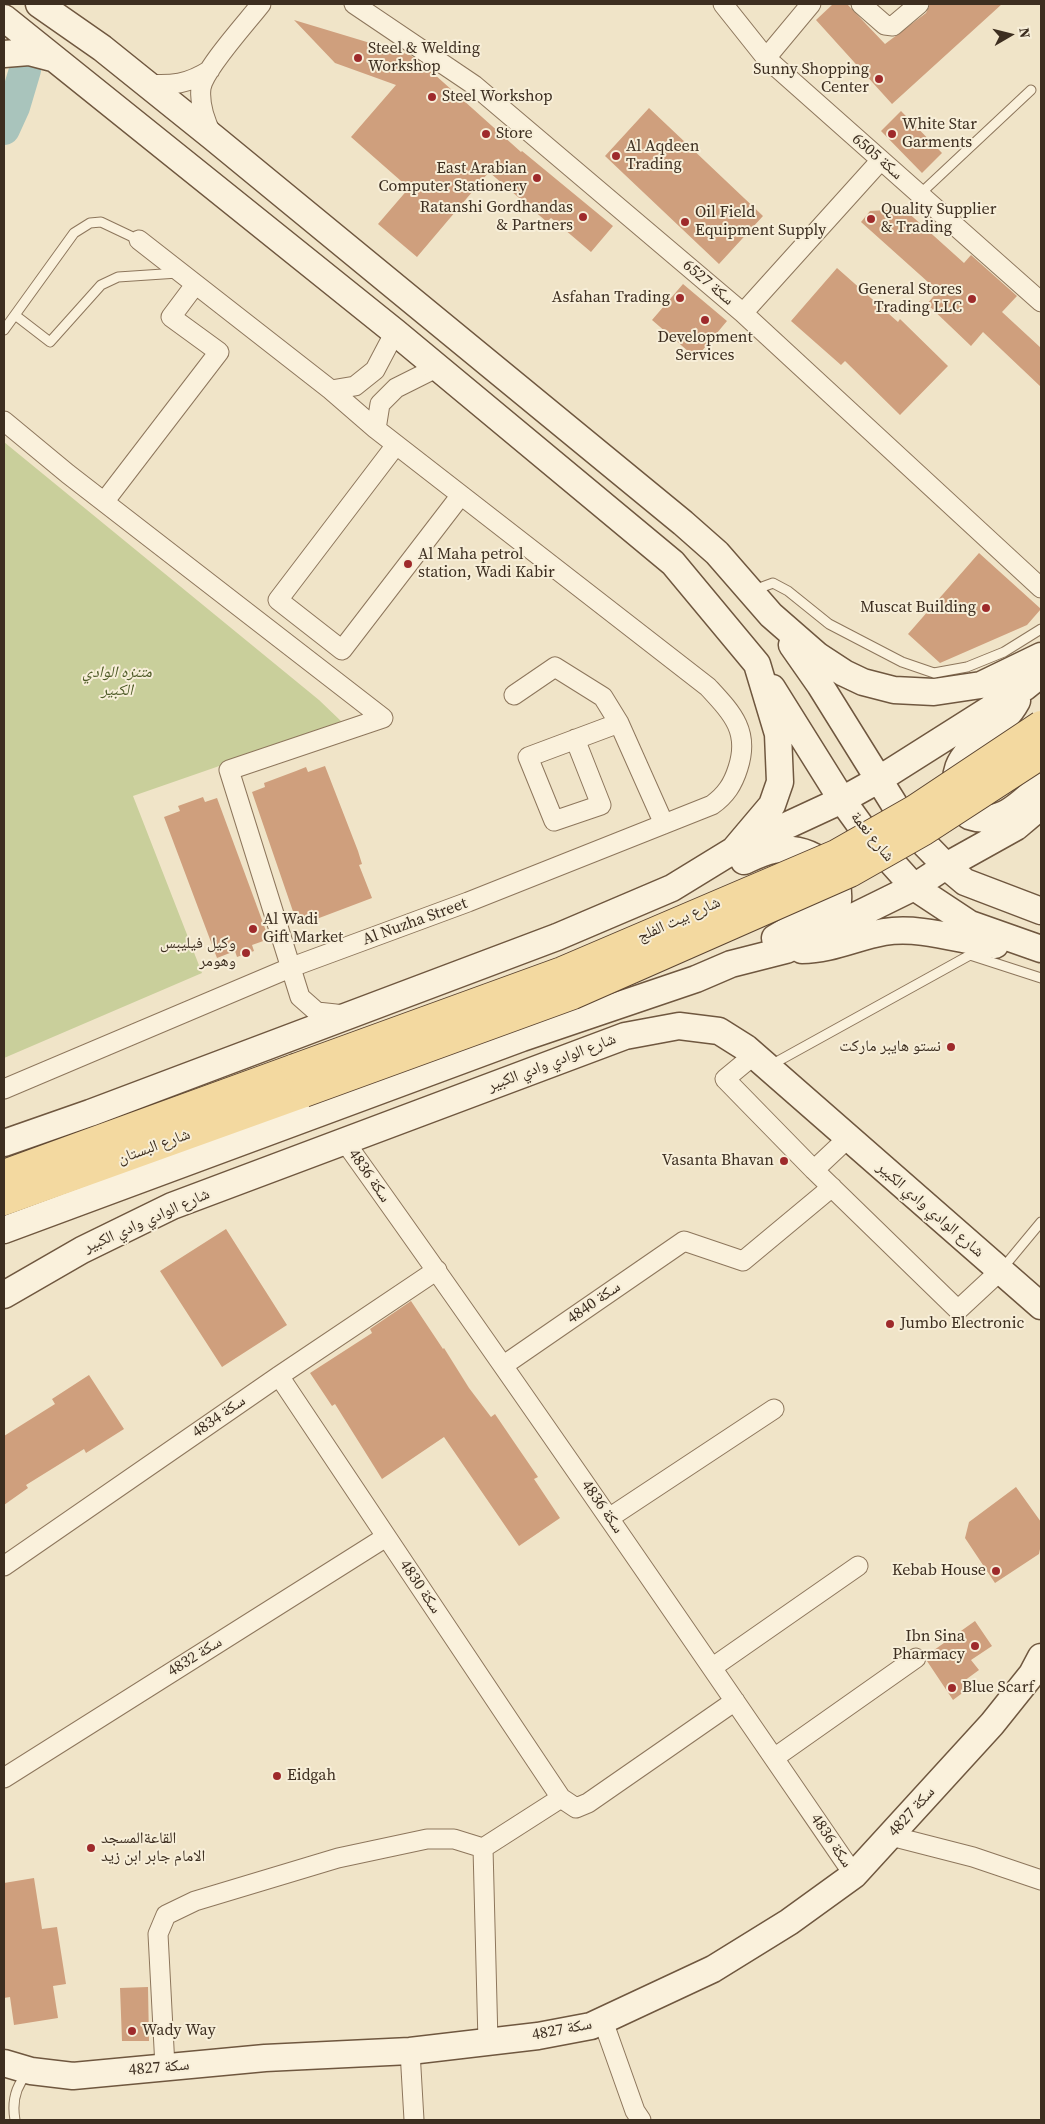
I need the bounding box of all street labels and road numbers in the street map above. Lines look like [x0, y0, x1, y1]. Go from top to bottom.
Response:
street label: سكة 6505 [848, 130, 906, 184]
street label: سكة 6527 [679, 256, 737, 310]
street label: شارع نعمة [846, 808, 898, 866]
street label: شارع بيت الفلج [634, 893, 724, 947]
street label: Al Nuzha Street [360, 894, 470, 950]
street label: شارع الوادي وادي الكبير [485, 1030, 619, 1096]
street label: شارع البستان [115, 1125, 193, 1169]
street label: سكة 4836 [344, 1146, 394, 1206]
street label: شارع الوادي وادي الكبير [872, 1158, 988, 1262]
street label: شارع الوادي وادي الكبير [81, 1185, 213, 1257]
street label: سكة 4840 [564, 1278, 624, 1328]
street label: سكة 4834 [189, 1392, 249, 1442]
street label: سكة 4836 [577, 1477, 627, 1537]
street label: سكة 4830 [395, 1556, 445, 1618]
street label: سكة 4832 [164, 1633, 226, 1681]
street label: سكة 4827 [885, 1783, 939, 1841]
street label: سكة 4836 [806, 1810, 856, 1872]
street label: سكة 4827 [530, 2015, 594, 2045]
street label: سكة 4827 [128, 2056, 190, 2080]

